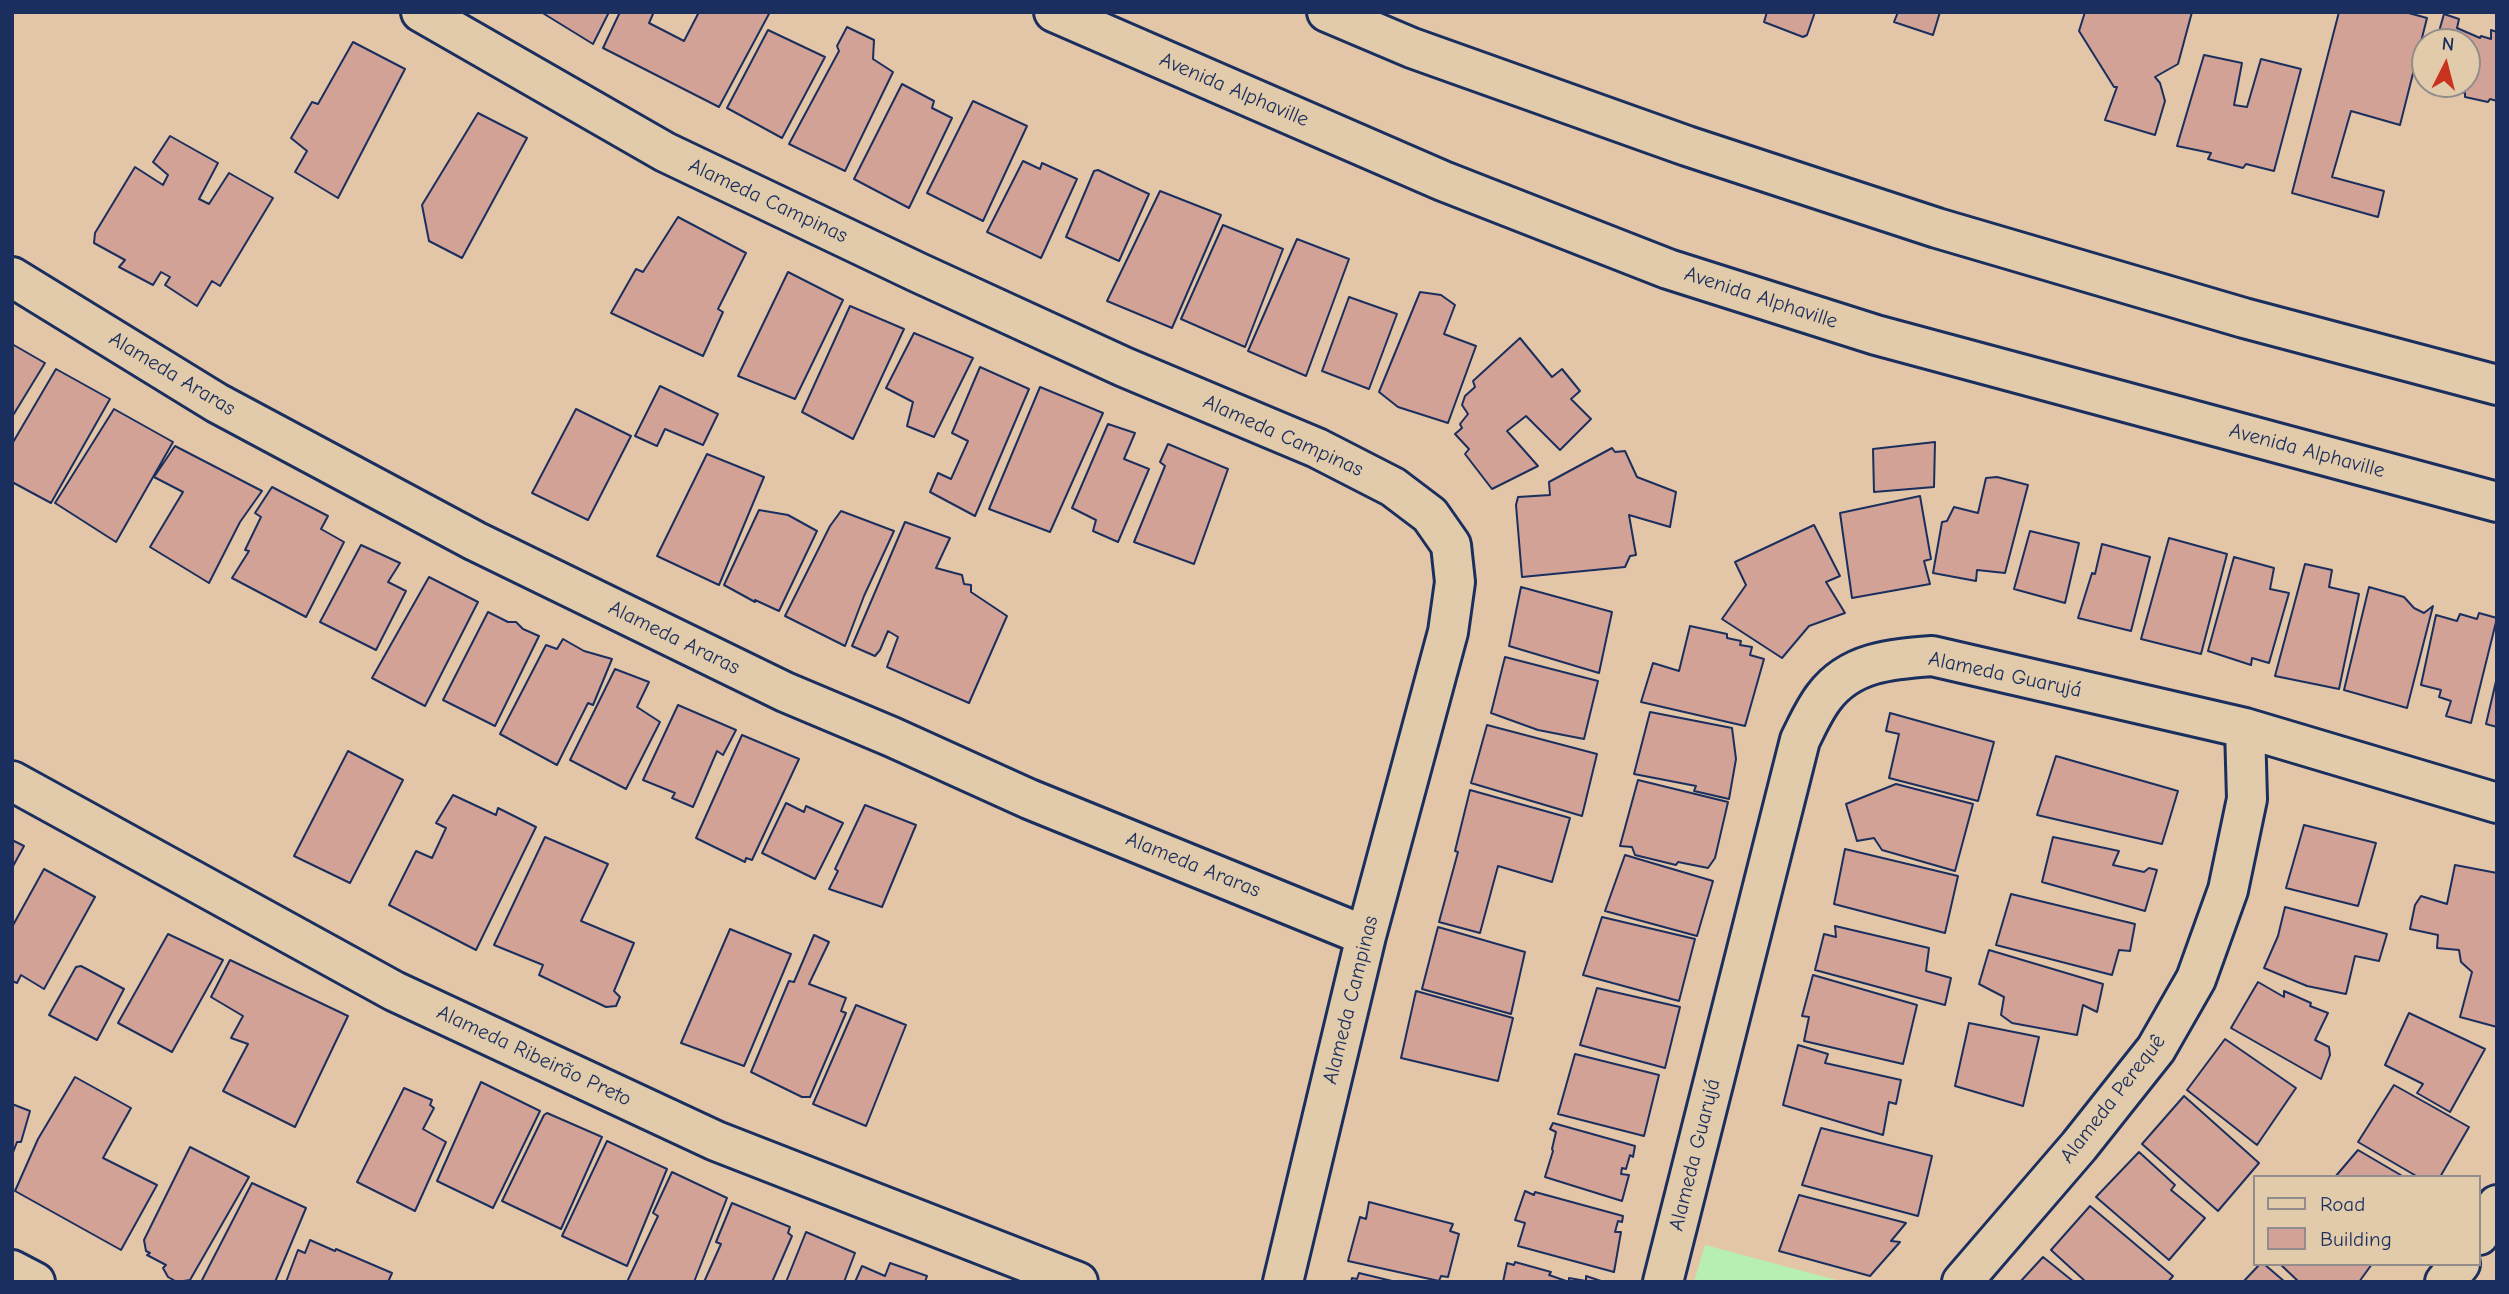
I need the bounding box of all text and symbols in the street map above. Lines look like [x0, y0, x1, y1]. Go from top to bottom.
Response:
north arrow [2411, 28, 2481, 98]
text: N [2441, 33, 2455, 56]
street label: Avenida Alphaville [1156, 47, 1312, 133]
street label: Alameda Campinas [684, 153, 852, 249]
street label: Avenida Alphaville [1681, 261, 1841, 335]
street label: Alameda Araras [104, 326, 240, 422]
street label: Alameda Campinas [1199, 389, 1367, 483]
street label: Avenida Alphaville [2227, 418, 2387, 484]
street label: Alameda Araras [604, 595, 744, 681]
street label: Alameda Guarujá [1926, 646, 2084, 704]
street label: Alameda Araras [1122, 827, 1264, 903]
street label: Alameda Campinas [1318, 913, 1384, 1087]
street label: Alameda Ribeirão Preto [433, 1000, 635, 1112]
street label: Alameda Perequê [2055, 1030, 2171, 1168]
street label: Alameda Guarujá [1664, 1076, 1726, 1234]
legend [2254, 1175, 2481, 1266]
text: Road [2320, 1192, 2365, 1216]
text: Building [2320, 1227, 2392, 1251]

